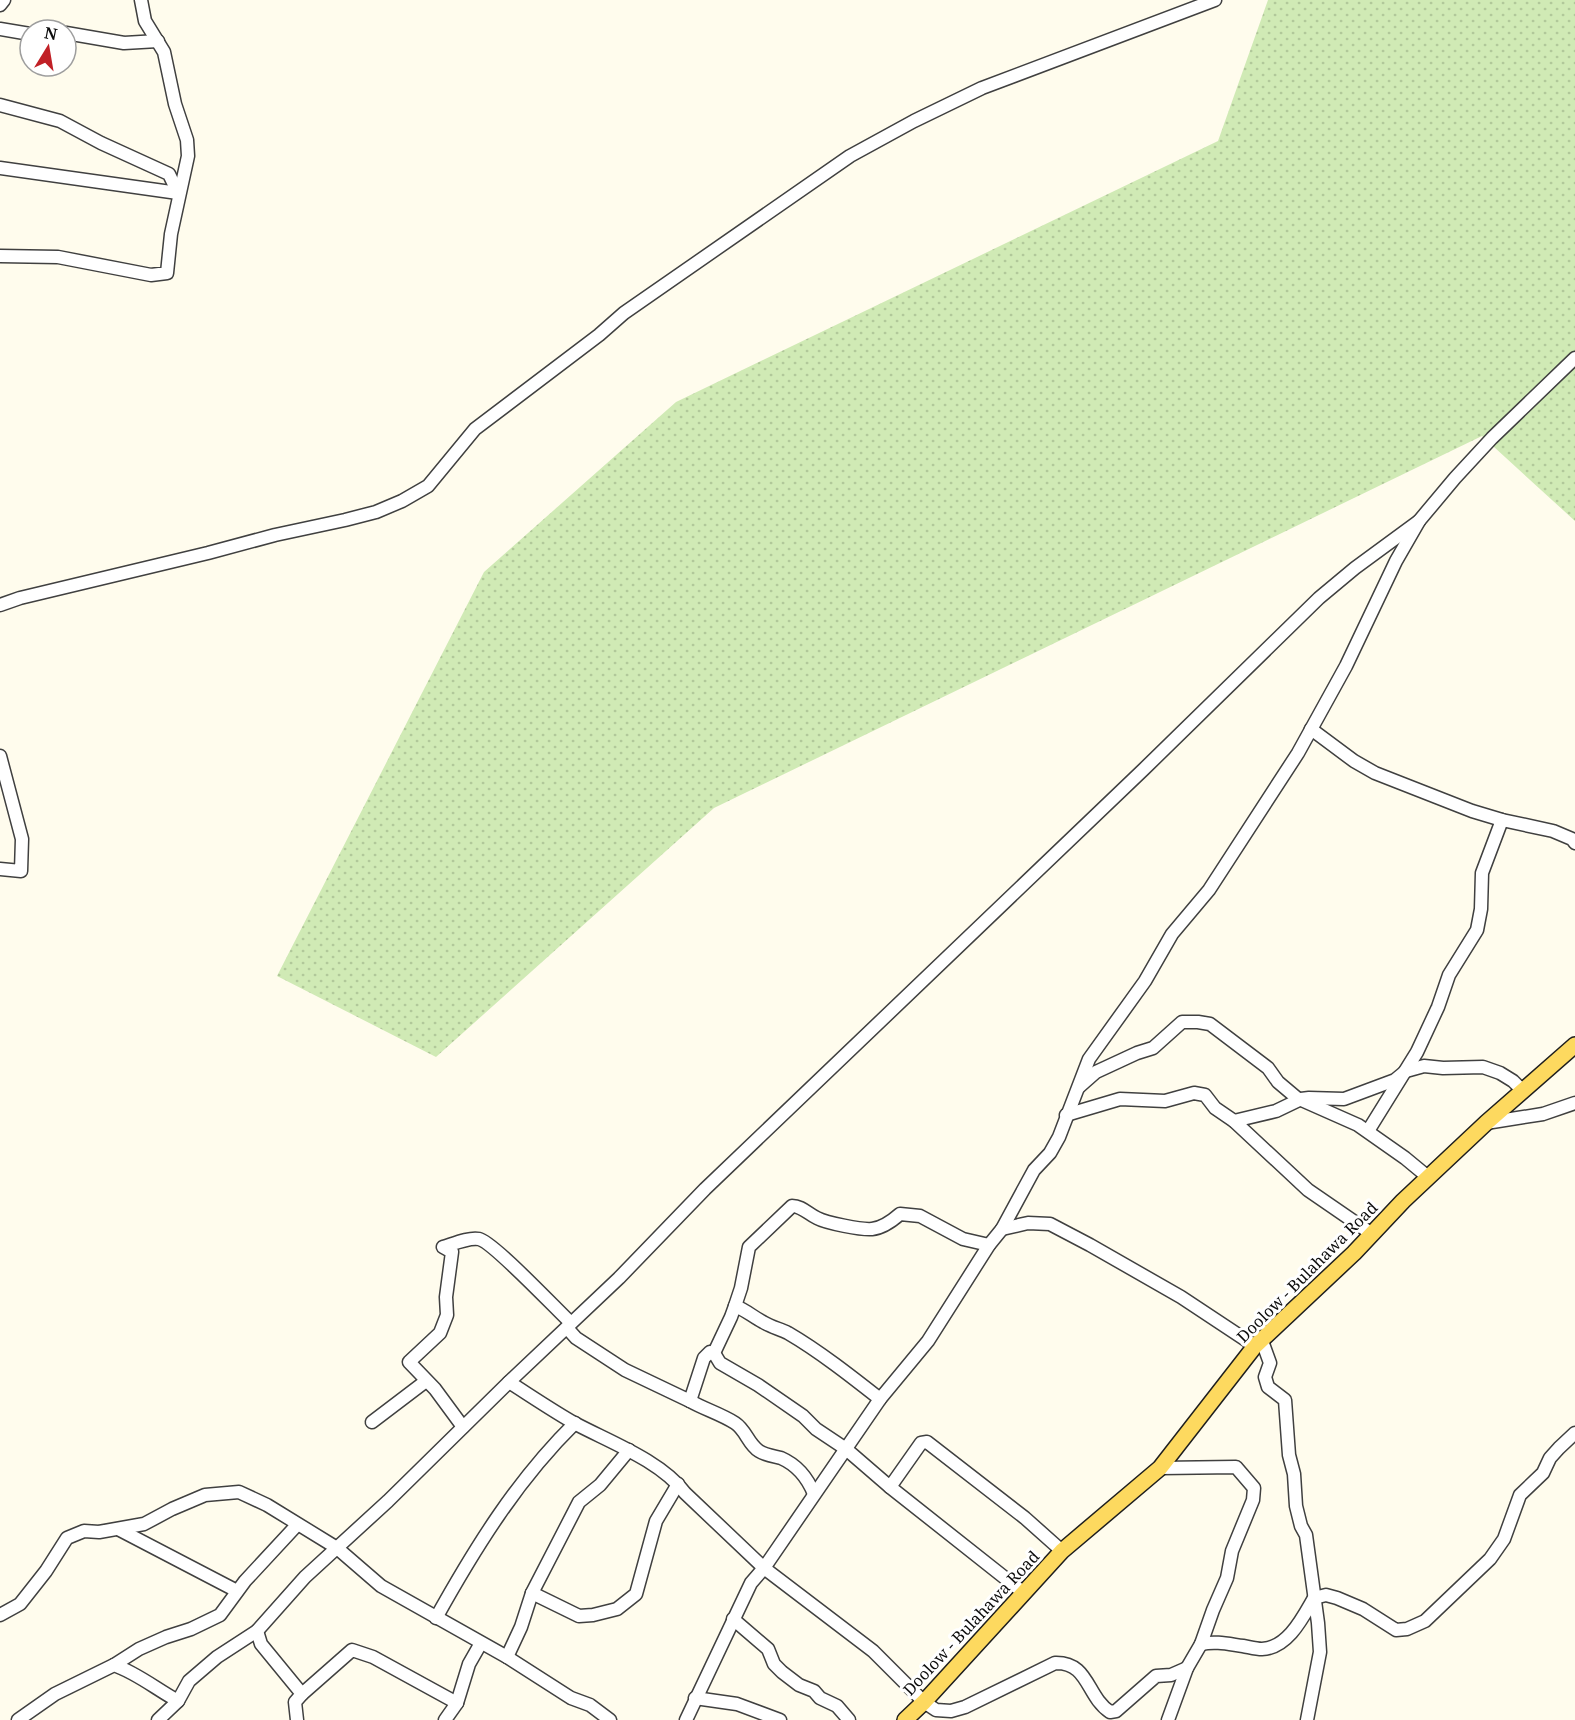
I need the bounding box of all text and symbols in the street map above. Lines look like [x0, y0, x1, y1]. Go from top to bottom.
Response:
north arrow [18, 18, 78, 78]
text: N [43, 21, 60, 45]
street label: Doolow - Bulahawa Road [1232, 1197, 1382, 1347]
street label: Doolow - Bulahawa Road [898, 1546, 1044, 1700]

